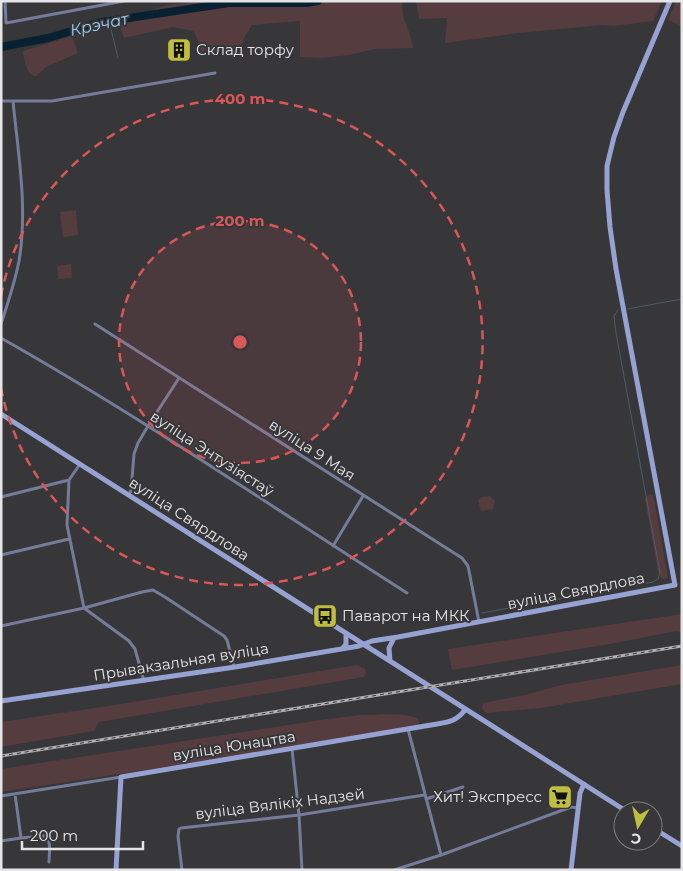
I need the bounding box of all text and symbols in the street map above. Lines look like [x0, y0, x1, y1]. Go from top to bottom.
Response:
water label: Крэчат [68, 9, 132, 40]
building icon: Склад торфу [166, 37, 192, 63]
place label: Склад торфу [196, 40, 294, 59]
text: 400 m [215, 89, 265, 108]
text: 200 m [215, 211, 265, 230]
centre of rings [231, 333, 249, 351]
street label: вуліца Энтузіястаў [147, 407, 278, 501]
street label: вуліца 9 Мая [266, 415, 359, 485]
street label: вуліца Свярдлова [126, 473, 253, 565]
street label: вуліца Свярдлова [506, 568, 646, 613]
bus stop icon: Паварот на МКК [312, 603, 338, 629]
place label: Паварот на МКК [342, 606, 470, 625]
street label: Прывакзальная вуліца [92, 638, 270, 685]
street label: вуліца Юнацтва [171, 726, 297, 765]
street label: вуліца Вялікіх Надзей [194, 784, 366, 823]
supermarket icon: Хит! Экспресс [547, 784, 573, 810]
place label: Хит! Экспресс [433, 787, 542, 806]
north arrow [613, 801, 663, 851]
scale bar [22, 818, 144, 850]
text: 200 m [30, 826, 78, 845]
text: С [630, 829, 642, 849]

